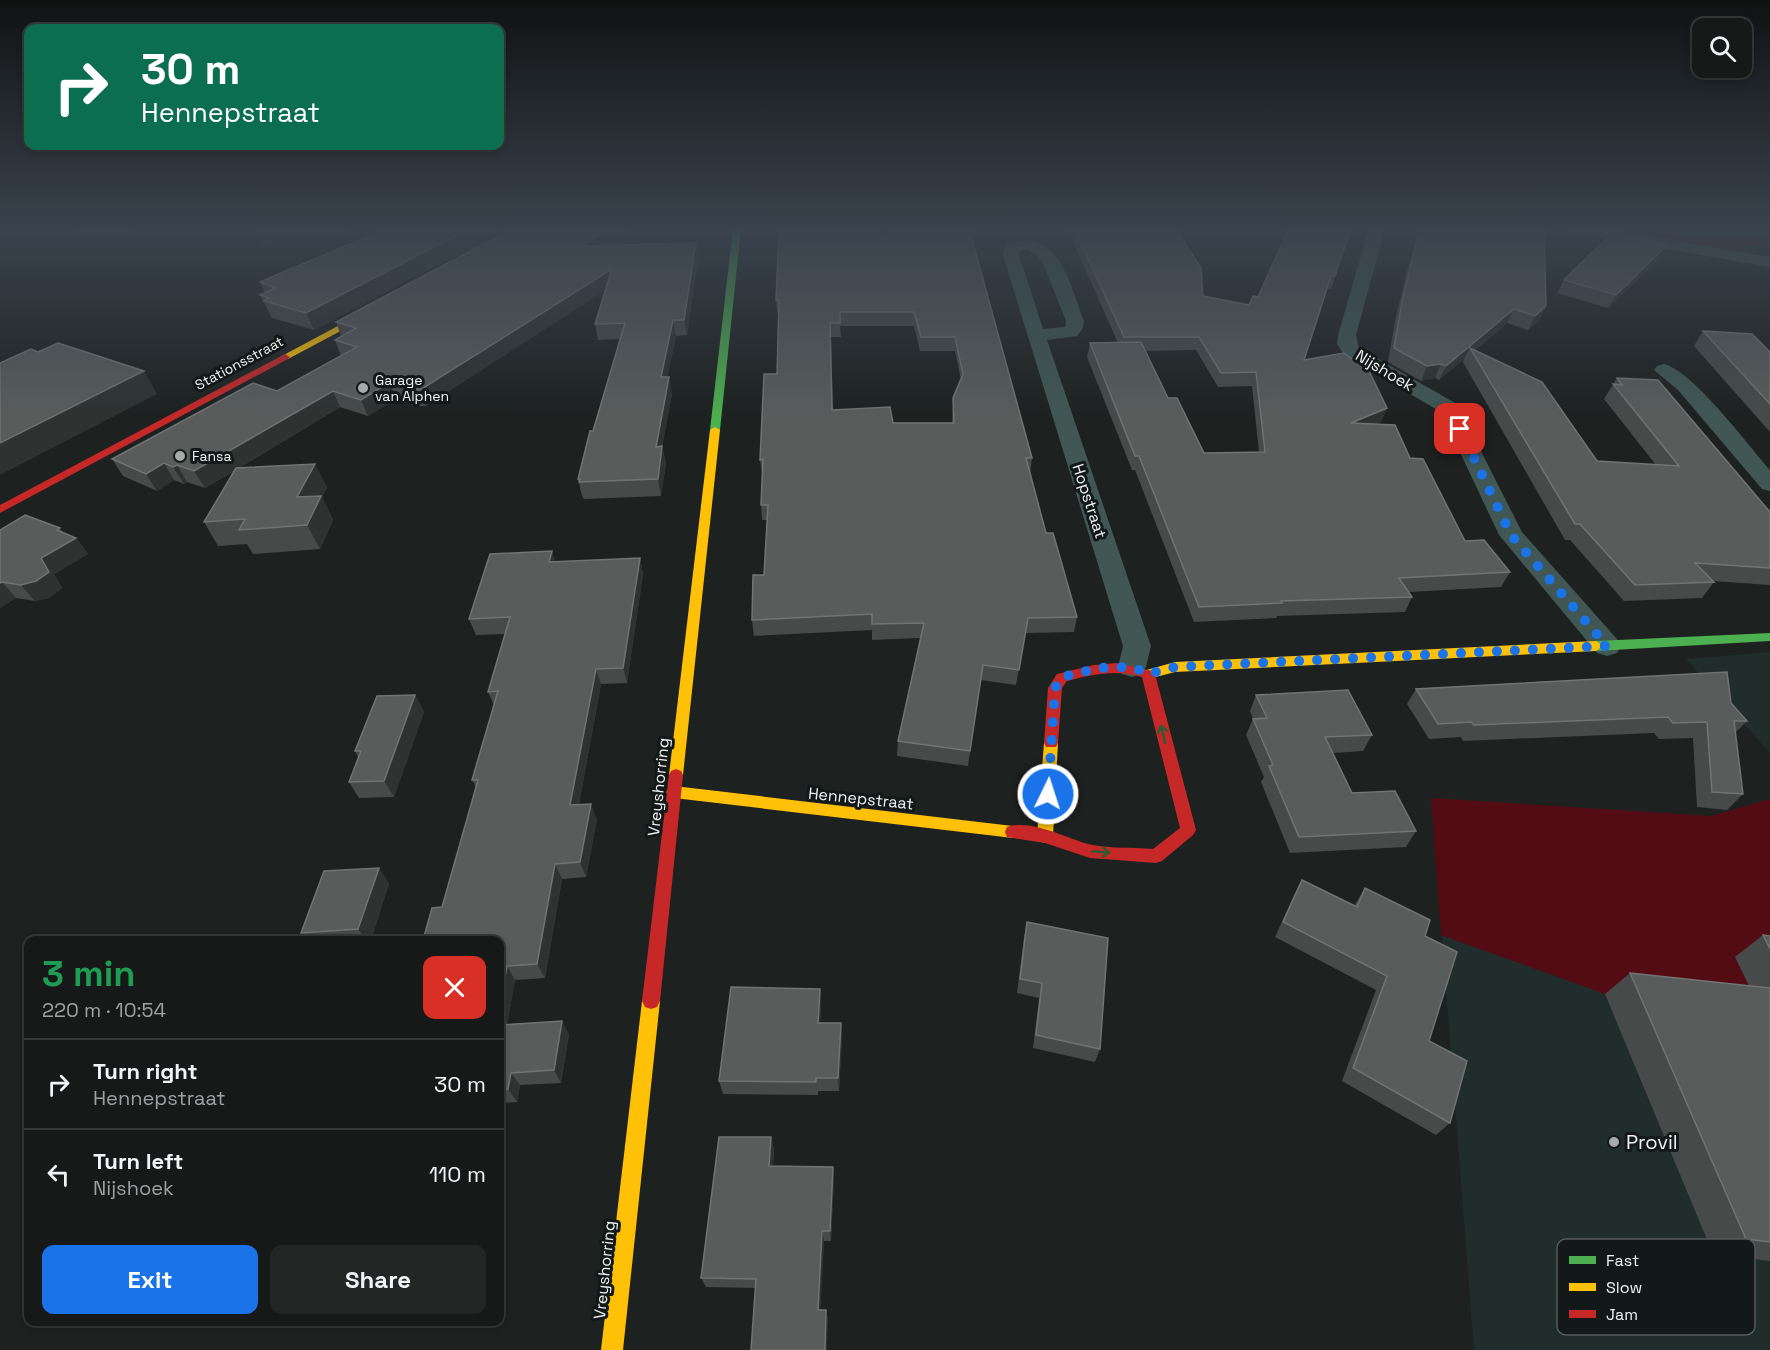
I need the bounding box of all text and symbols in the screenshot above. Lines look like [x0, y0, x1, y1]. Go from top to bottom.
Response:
map controls [1692, 18, 1752, 78]
button: search [1692, 18, 1752, 78]
text: 30 m [141, 43, 240, 96]
icon: right [42, 48, 120, 126]
text: Hennepstraat [141, 95, 320, 130]
street label: Stationsstraat [192, 332, 286, 394]
street label: Nijshoek [1352, 345, 1418, 396]
place label: Garage van Alphen [375, 371, 449, 405]
marker: Garage van Alphen [356, 381, 370, 395]
pin [1434, 403, 1485, 454]
icon: arrive [1443, 412, 1476, 445]
place label: Fansa [192, 447, 231, 465]
marker: Fansa [173, 449, 187, 463]
street label: Hopstraat [1068, 461, 1111, 541]
one-way arrow [1157, 725, 1168, 744]
street label: Vreyshorring [643, 737, 674, 837]
position arrow [1016, 762, 1080, 826]
street label: Hennepstraat [807, 783, 915, 814]
one-way arrow [1091, 847, 1111, 858]
text: 3 min [42, 951, 136, 997]
button: close [423, 956, 486, 1019]
text: 220 m · 10:54 [42, 997, 166, 1023]
text: Turn right [93, 1057, 198, 1085]
icon: right [42, 1068, 75, 1101]
text: 30 m [434, 1070, 486, 1098]
text: Hennepstraat [93, 1085, 225, 1111]
place label: Provil [1626, 1129, 1678, 1155]
marker: Provil [1607, 1135, 1621, 1149]
text: Turn left [93, 1147, 183, 1175]
icon: left [42, 1158, 75, 1191]
text: 110 m [429, 1160, 486, 1188]
text: Nijshoek [93, 1175, 174, 1201]
street label: Vreyshorring [589, 1220, 620, 1320]
legend [1557, 1239, 1755, 1335]
button: Exit [42, 1245, 258, 1314]
button: Share [270, 1245, 486, 1314]
text: Fast [1606, 1250, 1639, 1271]
text: Slow [1606, 1277, 1642, 1298]
text: Jam [1606, 1304, 1638, 1325]

